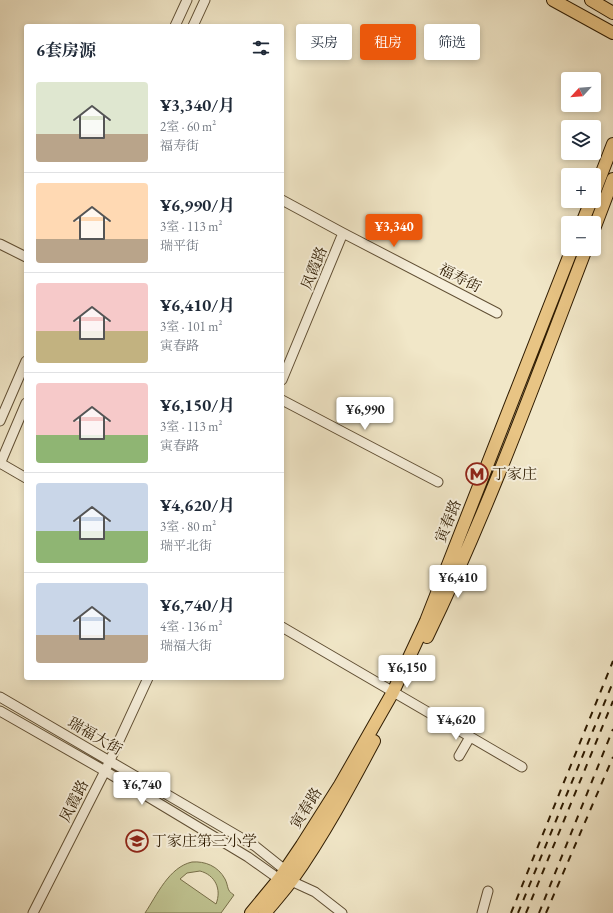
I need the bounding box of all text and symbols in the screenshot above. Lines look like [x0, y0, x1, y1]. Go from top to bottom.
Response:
chip: 买房 [296, 24, 352, 60]
chip: 租房 [360, 24, 416, 60]
chip: 筛选 [424, 24, 480, 60]
icon: filters [250, 37, 272, 59]
text: 6套房源 [36, 39, 96, 61]
north arrow [561, 72, 601, 112]
map controls [561, 72, 601, 256]
text: ¥3,340/月 [160, 94, 235, 116]
icon: home [68, 98, 116, 146]
text: 2室 · 60 m² [160, 118, 216, 135]
button: layers [561, 120, 601, 160]
text: 福寿街 [160, 137, 199, 154]
button: + [561, 168, 601, 208]
text: ¥6,990/月 [160, 194, 235, 216]
icon: home [68, 199, 116, 247]
pin: ¥3,340 [361, 214, 427, 248]
button: − [561, 216, 601, 256]
text: 3室 · 113 m² [160, 218, 222, 235]
text: ¥3,340 [374, 218, 414, 235]
text: 瑞平街 [160, 237, 199, 254]
street label: 凤霞路 [296, 243, 331, 292]
street label: 福寿街 [436, 259, 485, 296]
text: ¥6,410/月 [160, 294, 235, 316]
icon: home [68, 299, 116, 347]
text: 3室 · 101 m² [160, 318, 222, 335]
text: 寅春路 [160, 337, 199, 354]
text: ¥6,150/月 [160, 394, 235, 416]
pin: ¥6,990 [332, 397, 398, 431]
icon: home [68, 399, 116, 447]
text: ¥6,990 [345, 401, 385, 418]
text: 3室 · 113 m² [160, 418, 222, 435]
text: 寅春路 [160, 437, 199, 454]
metro station icon: 丁家庄 [464, 461, 490, 487]
place label: 丁家庄 [492, 464, 537, 483]
text: ¥4,620/月 [160, 494, 235, 516]
street label: 寅春路 [430, 496, 465, 545]
icon: home [68, 499, 116, 547]
text: 3室 · 80 m² [160, 518, 216, 535]
text: 瑞平北街 [160, 537, 212, 554]
pin: ¥6,410 [425, 565, 491, 599]
text: ¥6,410 [438, 569, 478, 586]
text: ¥6,740/月 [160, 594, 235, 616]
icon: home [68, 599, 116, 647]
text: 4室 · 136 m² [160, 618, 222, 635]
text: 瑞福大街 [160, 637, 212, 654]
pin: ¥6,150 [374, 655, 440, 689]
text: ¥6,150 [387, 659, 427, 676]
pin: ¥4,620 [423, 707, 489, 741]
text: ¥4,620 [436, 711, 476, 728]
street label: 瑞福大街 [65, 712, 126, 759]
pin: ¥6,740 [109, 772, 175, 806]
street label: 凤霞路 [55, 776, 92, 825]
text: ¥6,740 [122, 776, 162, 793]
street label: 寅春路 [286, 784, 326, 832]
school or university icon: 丁家庄第三小学 [124, 828, 150, 854]
place label: 丁家庄第三小学 [152, 831, 257, 850]

